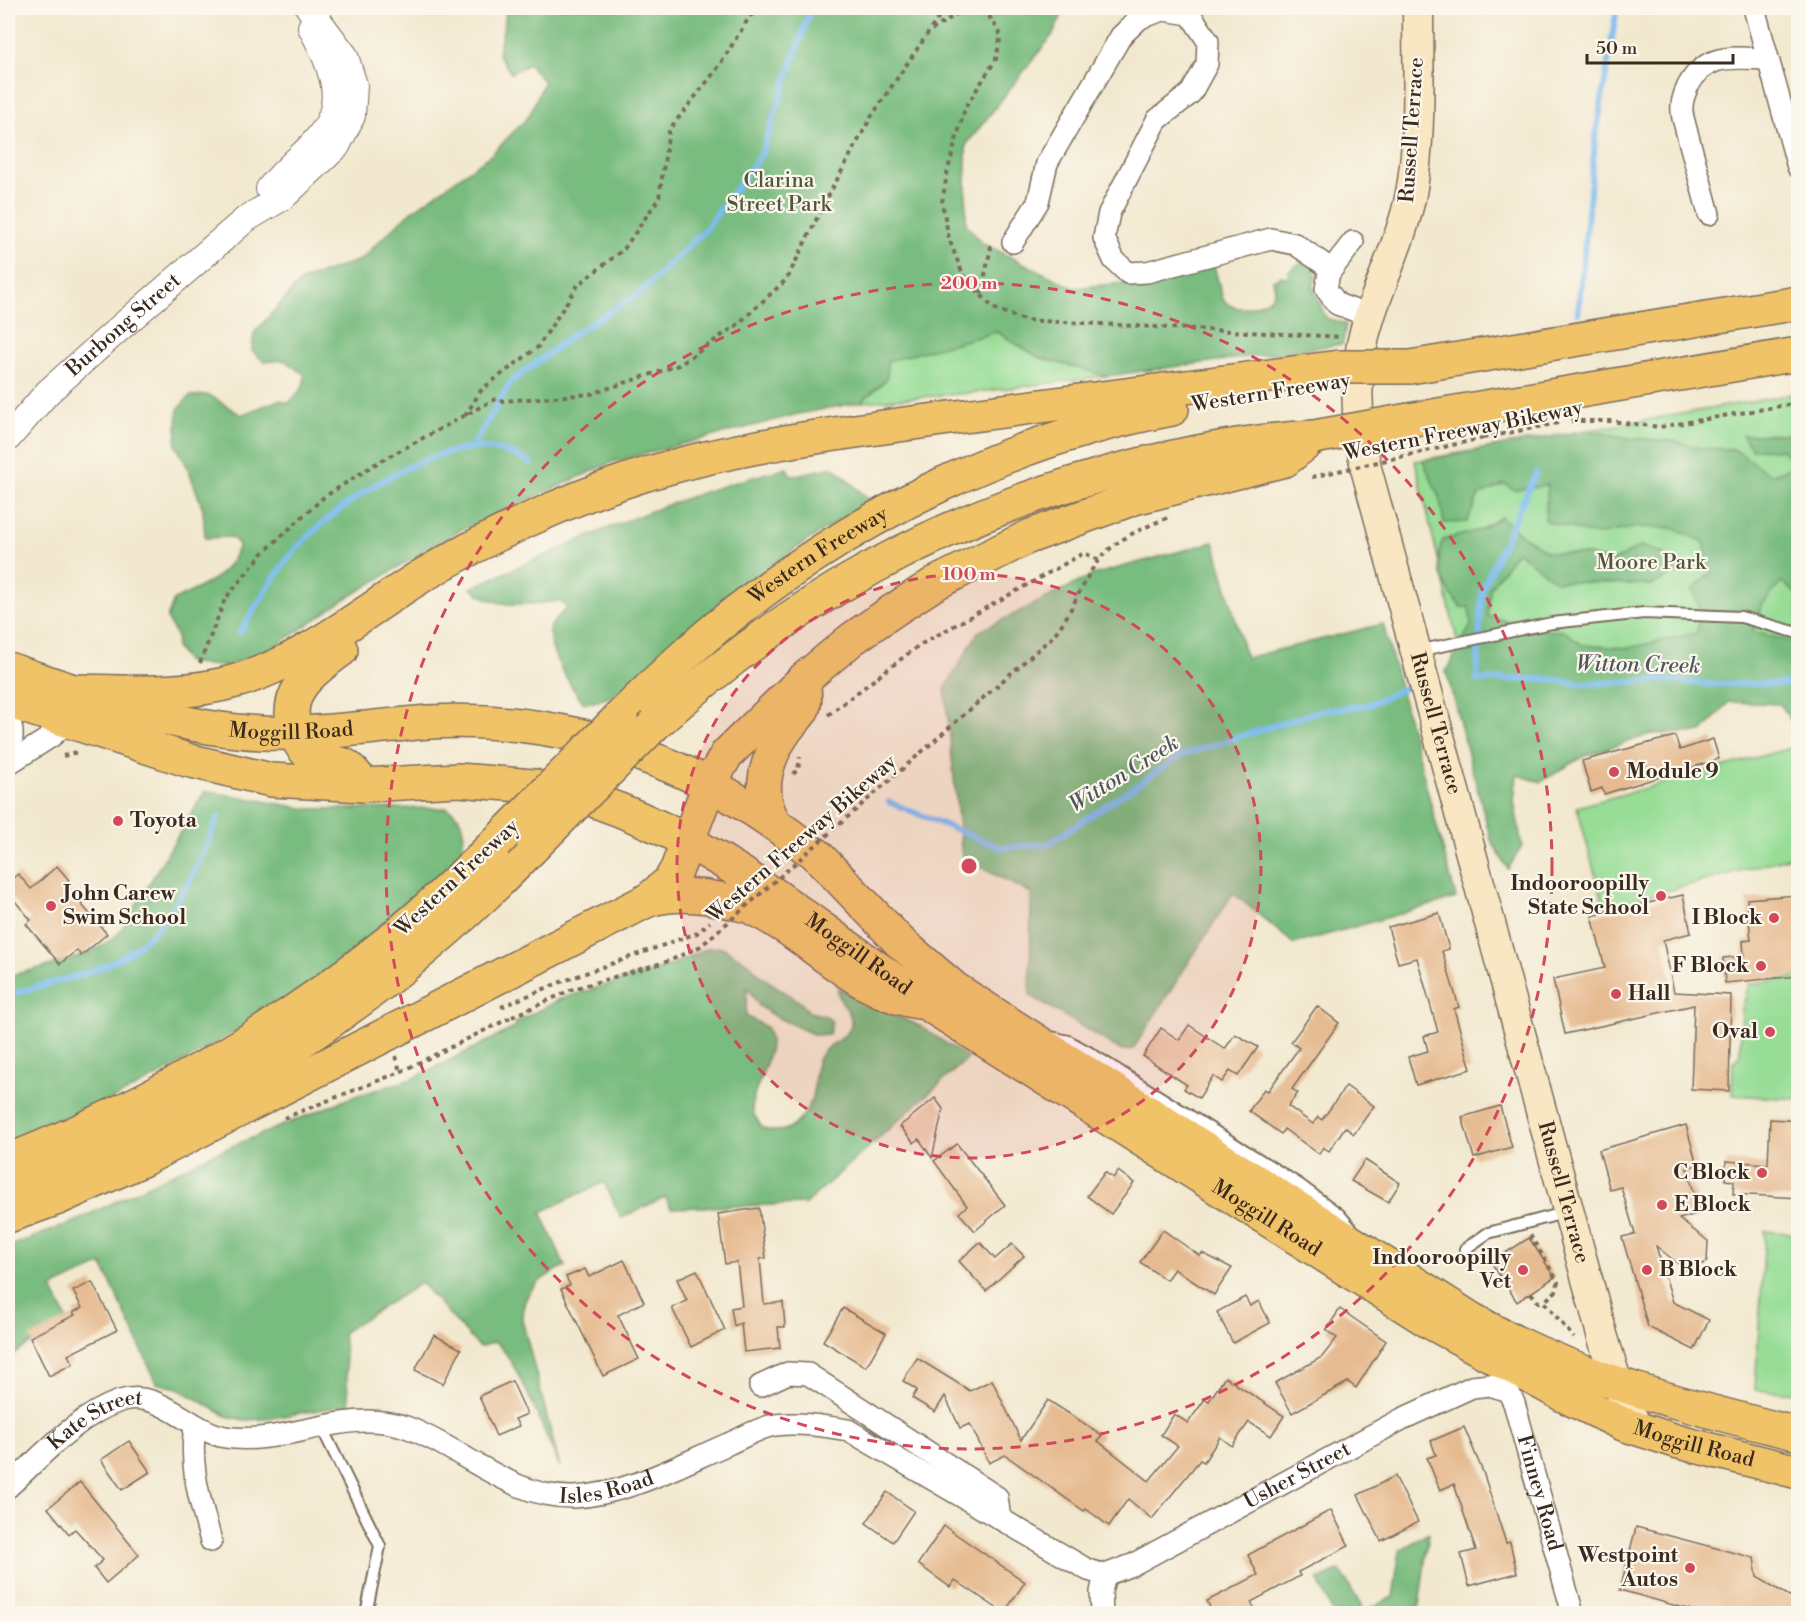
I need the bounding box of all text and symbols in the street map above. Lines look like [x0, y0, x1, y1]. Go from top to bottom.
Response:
scale bar [1587, 27, 1732, 65]
text: 50 m [1596, 37, 1638, 60]
street label: Russell Terrace [1394, 56, 1430, 204]
park label: Clarina Street Park [726, 168, 833, 218]
street label: Burbong Street [60, 267, 187, 383]
text: 200 m [941, 272, 998, 295]
street label: Western Freeway [1189, 367, 1353, 419]
street label: Western Freeway Bikeway [1340, 395, 1586, 467]
street label: Western Freeway [743, 501, 893, 611]
park label: Moore Park [1596, 550, 1707, 576]
text: 100 m [942, 563, 996, 586]
street label: Russell Terrace [1404, 650, 1467, 797]
water label: Witton Creek [1576, 650, 1700, 680]
street label: Moggill Road [228, 716, 355, 746]
water label: Witton Creek [1064, 730, 1184, 818]
street label: Western Freeway Bikeway [701, 749, 903, 929]
place label: Module 9 [1626, 759, 1719, 785]
marker: Module 9 [1607, 765, 1621, 779]
place label: Toyota [130, 808, 197, 834]
street label: Western Freeway [389, 813, 525, 943]
marker: Toyota [111, 814, 125, 828]
centre of rings [959, 856, 979, 876]
place label: Indooroopilly State School [1510, 871, 1649, 921]
place label: John Carew Swim School [60, 881, 186, 931]
marker: Indooroopilly State School [1654, 889, 1668, 903]
marker: John Carew Swim School [44, 899, 58, 913]
place label: I Block [1692, 905, 1763, 931]
street label: Moggill Road [800, 908, 917, 1001]
marker: I Block [1767, 911, 1781, 925]
place label: F Block [1672, 953, 1750, 979]
marker: F Block [1754, 959, 1768, 973]
place label: Hall [1628, 981, 1671, 1007]
marker: Hall [1609, 987, 1623, 1001]
place label: Oval [1712, 1019, 1758, 1045]
marker: Oval [1763, 1025, 1777, 1039]
street label: Russell Terrace [1532, 1119, 1595, 1266]
place label: C Block [1673, 1160, 1751, 1186]
marker: C Block [1755, 1166, 1769, 1180]
street label: Moggill Road [1207, 1174, 1326, 1263]
place label: E Block [1674, 1192, 1752, 1218]
marker: E Block [1655, 1198, 1669, 1212]
place label: Indooroopilly Vet [1372, 1245, 1512, 1295]
place label: B Block [1659, 1257, 1738, 1283]
marker: Indooroopilly Vet [1516, 1263, 1530, 1277]
marker: B Block [1640, 1263, 1654, 1277]
street label: Kate Street [42, 1385, 144, 1456]
street label: Moggill Road [1630, 1415, 1757, 1474]
street label: Finney Road [1511, 1432, 1568, 1554]
street label: Usher Street [1239, 1436, 1356, 1515]
street label: Isles Road [558, 1465, 657, 1510]
place label: Westpoint Autos [1577, 1543, 1679, 1593]
marker: Westpoint Autos [1683, 1561, 1697, 1575]

